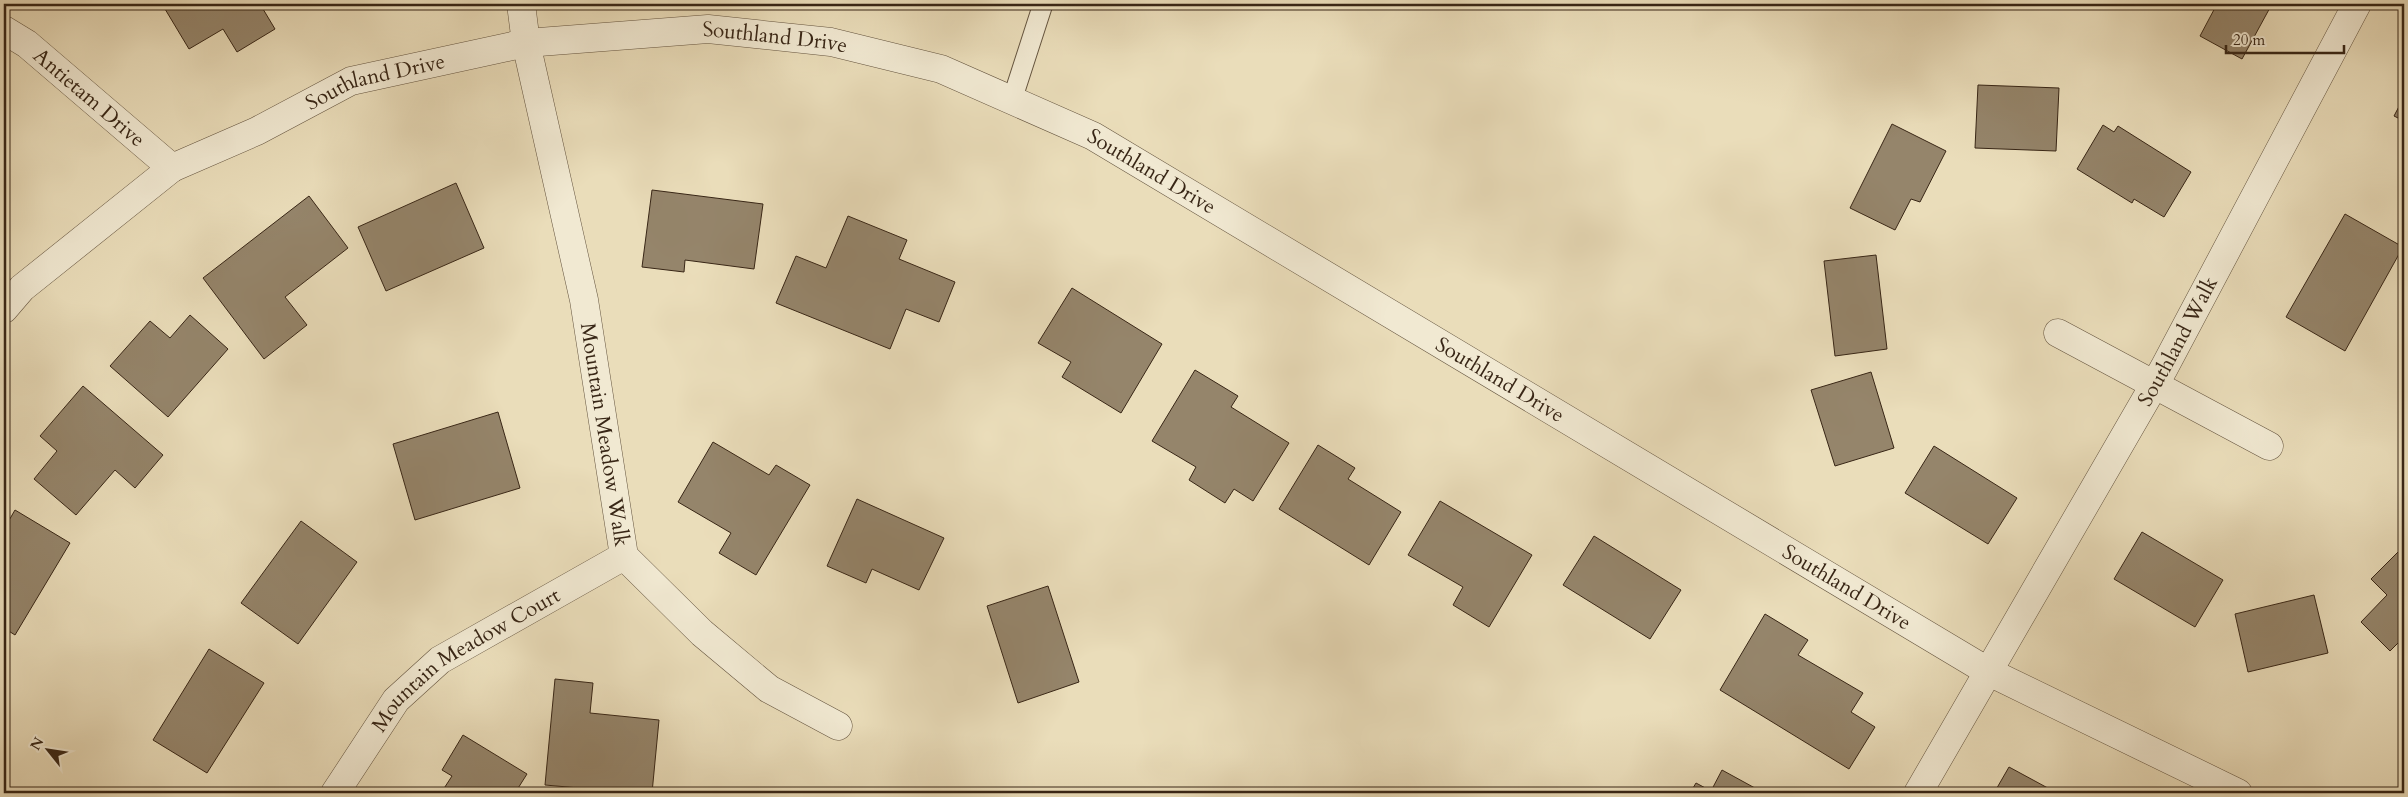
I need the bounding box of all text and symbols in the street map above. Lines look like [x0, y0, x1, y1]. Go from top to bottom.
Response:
street label: Southland Drive [702, 15, 850, 61]
scale bar [2226, 22, 2343, 54]
text: 20 m [2233, 30, 2265, 50]
street label: Antietam Drive [27, 42, 151, 154]
street label: Southland Drive [301, 47, 448, 118]
street label: Southland Drive [1082, 122, 1221, 221]
street label: Southland Walk [2131, 271, 2225, 412]
street label: Mountain Meadow Walk [573, 321, 636, 549]
street label: Southland Drive [1430, 330, 1570, 430]
street label: Southland Drive [1777, 538, 1916, 637]
street label: Mountain Meadow Court [365, 581, 566, 738]
north arrow [22, 724, 72, 774]
text: N [26, 734, 48, 754]

